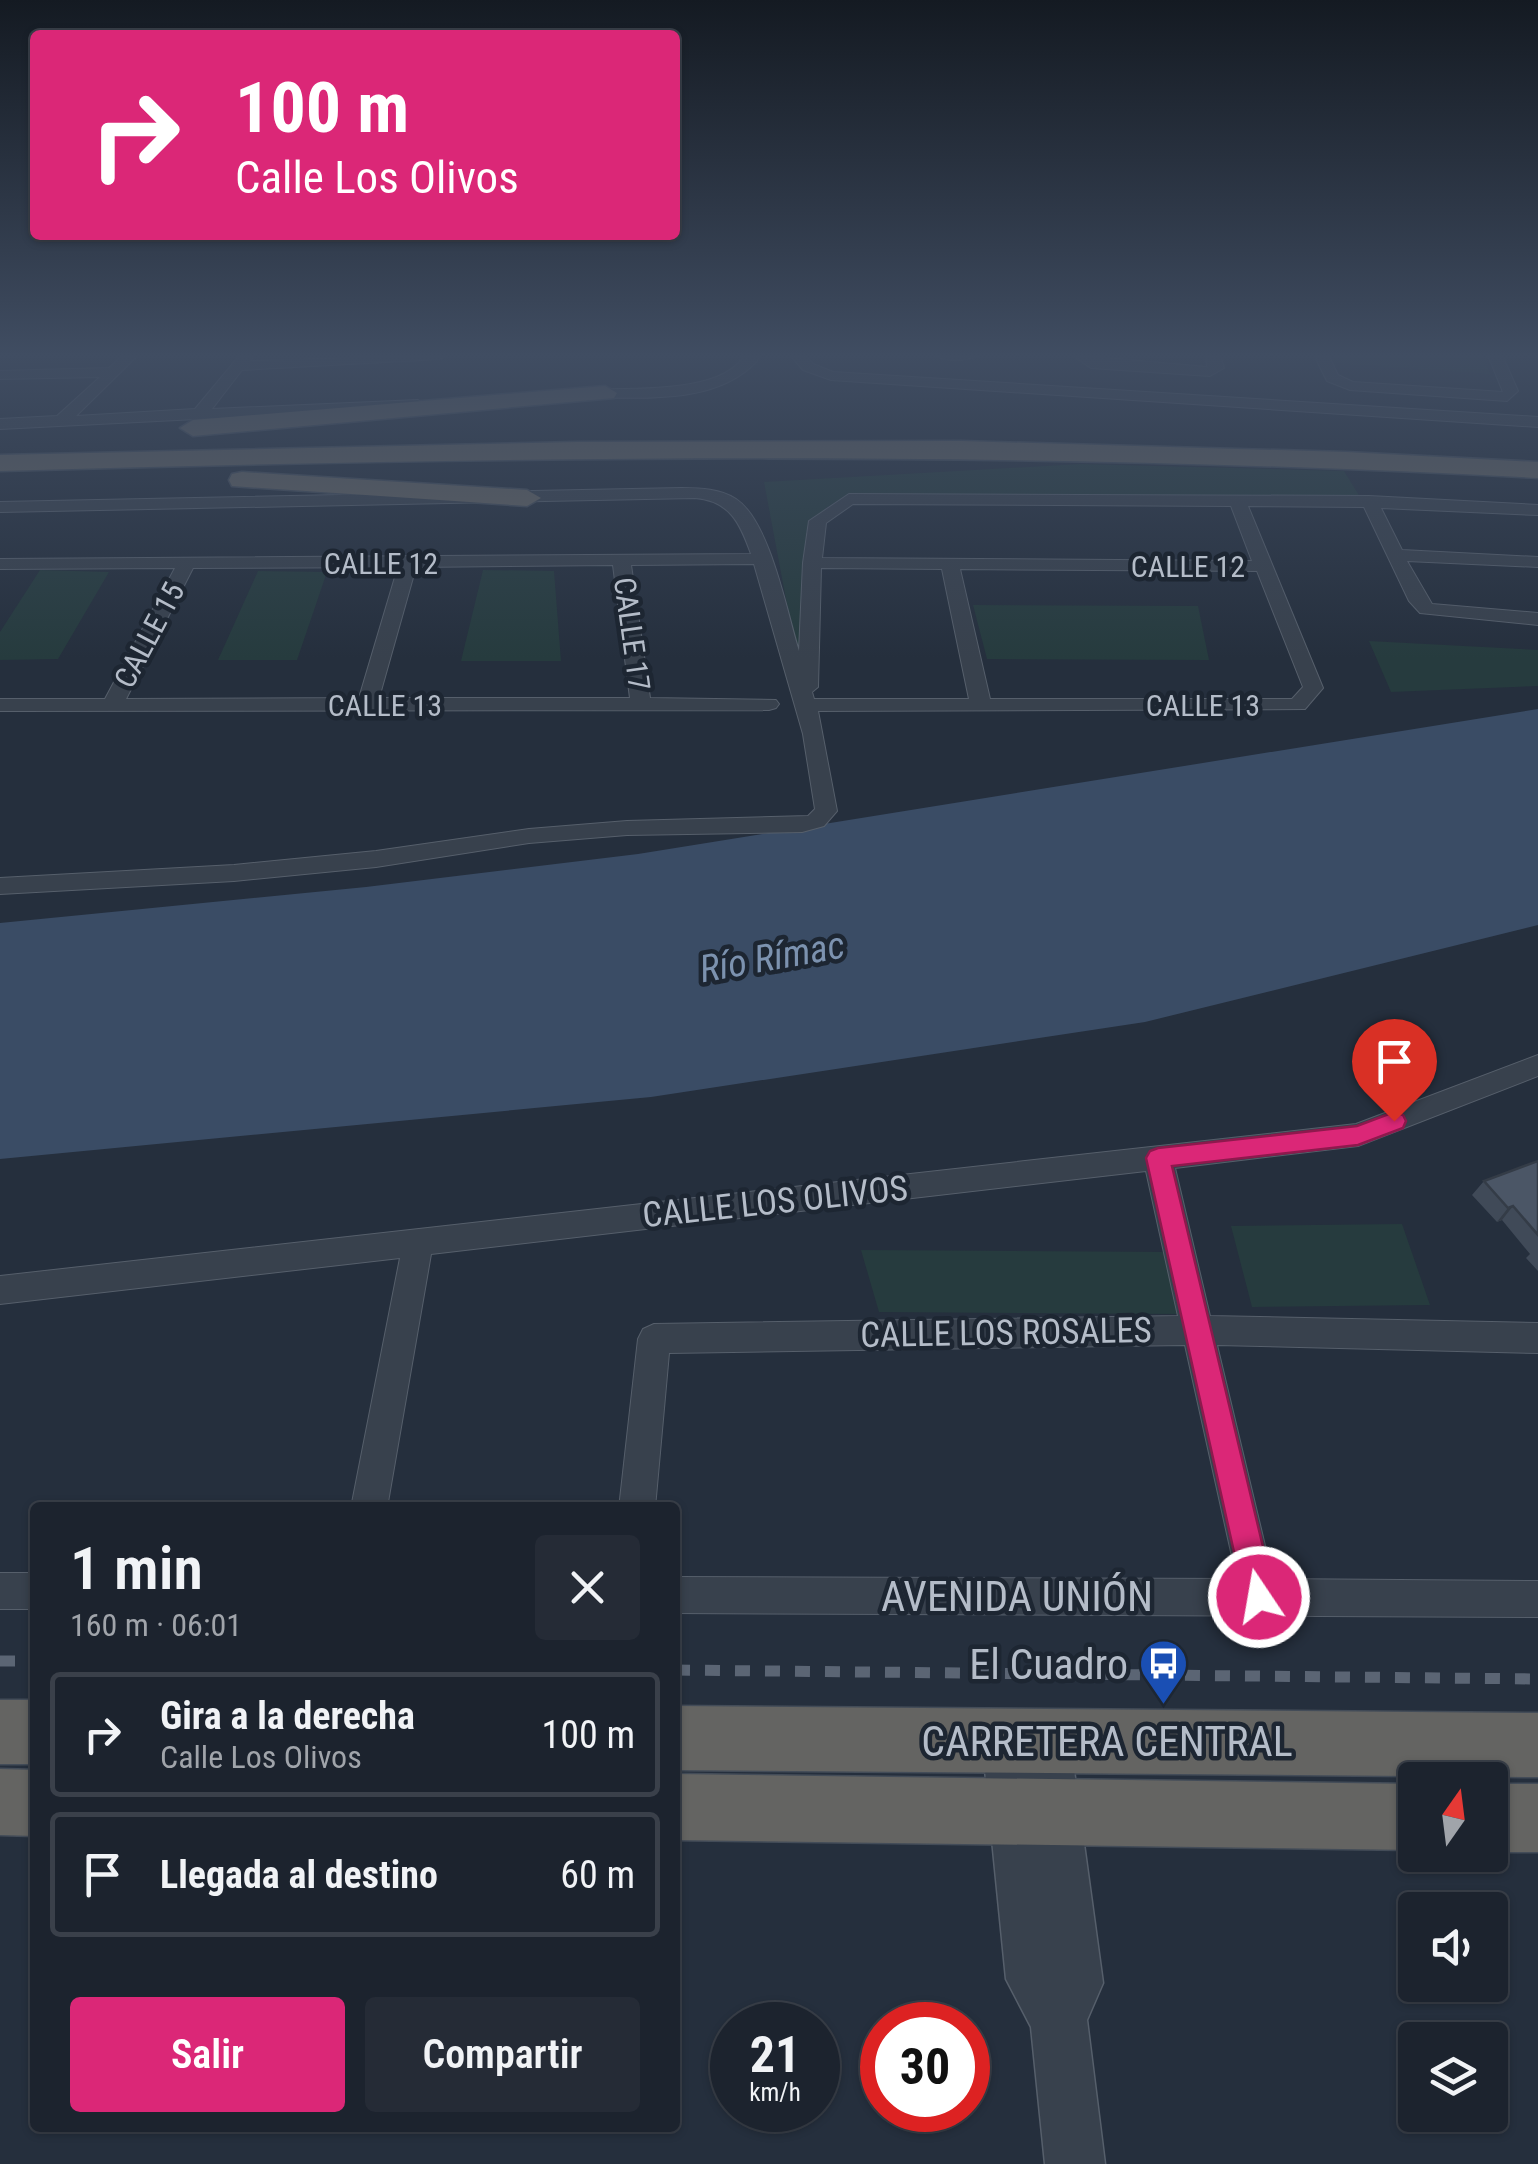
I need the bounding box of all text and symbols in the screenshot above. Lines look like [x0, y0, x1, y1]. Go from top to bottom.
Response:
text: 100 m [235, 67, 409, 149]
icon: right [70, 70, 200, 200]
text: Calle Los Olivos [235, 151, 519, 204]
street label: CALLE 12 [324, 546, 438, 581]
street label: CALLE 12 [1131, 549, 1245, 584]
street label: CALLE 17 [607, 575, 657, 693]
street label: CALLE 15 [107, 576, 191, 694]
street label: CALLE 13 [328, 688, 442, 723]
street label: CALLE 13 [1146, 688, 1260, 723]
water label: Río Rímac [696, 923, 848, 991]
pin [1352, 1019, 1437, 1122]
icon: arrive [1367, 1034, 1422, 1089]
street label: CALLE LOS OLIVOS [640, 1168, 910, 1236]
street label: CALLE LOS ROSALES [860, 1310, 1152, 1356]
text: 1 min [70, 1533, 203, 1604]
button: close [535, 1535, 640, 1640]
position arrow [1207, 1545, 1311, 1649]
street label: AVENIDA UNIÓN [881, 1572, 1153, 1621]
text: 160 m · 06:01 [70, 1606, 242, 1644]
bus stop icon: El Cuadro [1137, 1638, 1189, 1706]
place label: El Cuadro [969, 1640, 1128, 1689]
text: Gira a la derecha [160, 1694, 415, 1738]
icon: right [75, 1707, 130, 1762]
text: 100 m [541, 1713, 635, 1757]
street label: CARRETERA CENTRAL [921, 1717, 1293, 1766]
text: Calle Los Olivos [160, 1738, 362, 1776]
north arrow [1398, 1762, 1508, 1872]
map controls [1398, 1762, 1508, 2132]
icon: arrive [75, 1847, 130, 1902]
text: Llegada al destino [160, 1853, 438, 1897]
text: 60 m [560, 1853, 635, 1897]
button: sound [1398, 1892, 1508, 2002]
button: Salir [70, 1997, 345, 2112]
button: Compartir [365, 1997, 640, 2112]
speed limit sign: 30 [860, 2002, 990, 2132]
button: layers [1398, 2022, 1508, 2132]
text: 21 [750, 2026, 800, 2084]
text: km/h [749, 2078, 801, 2107]

